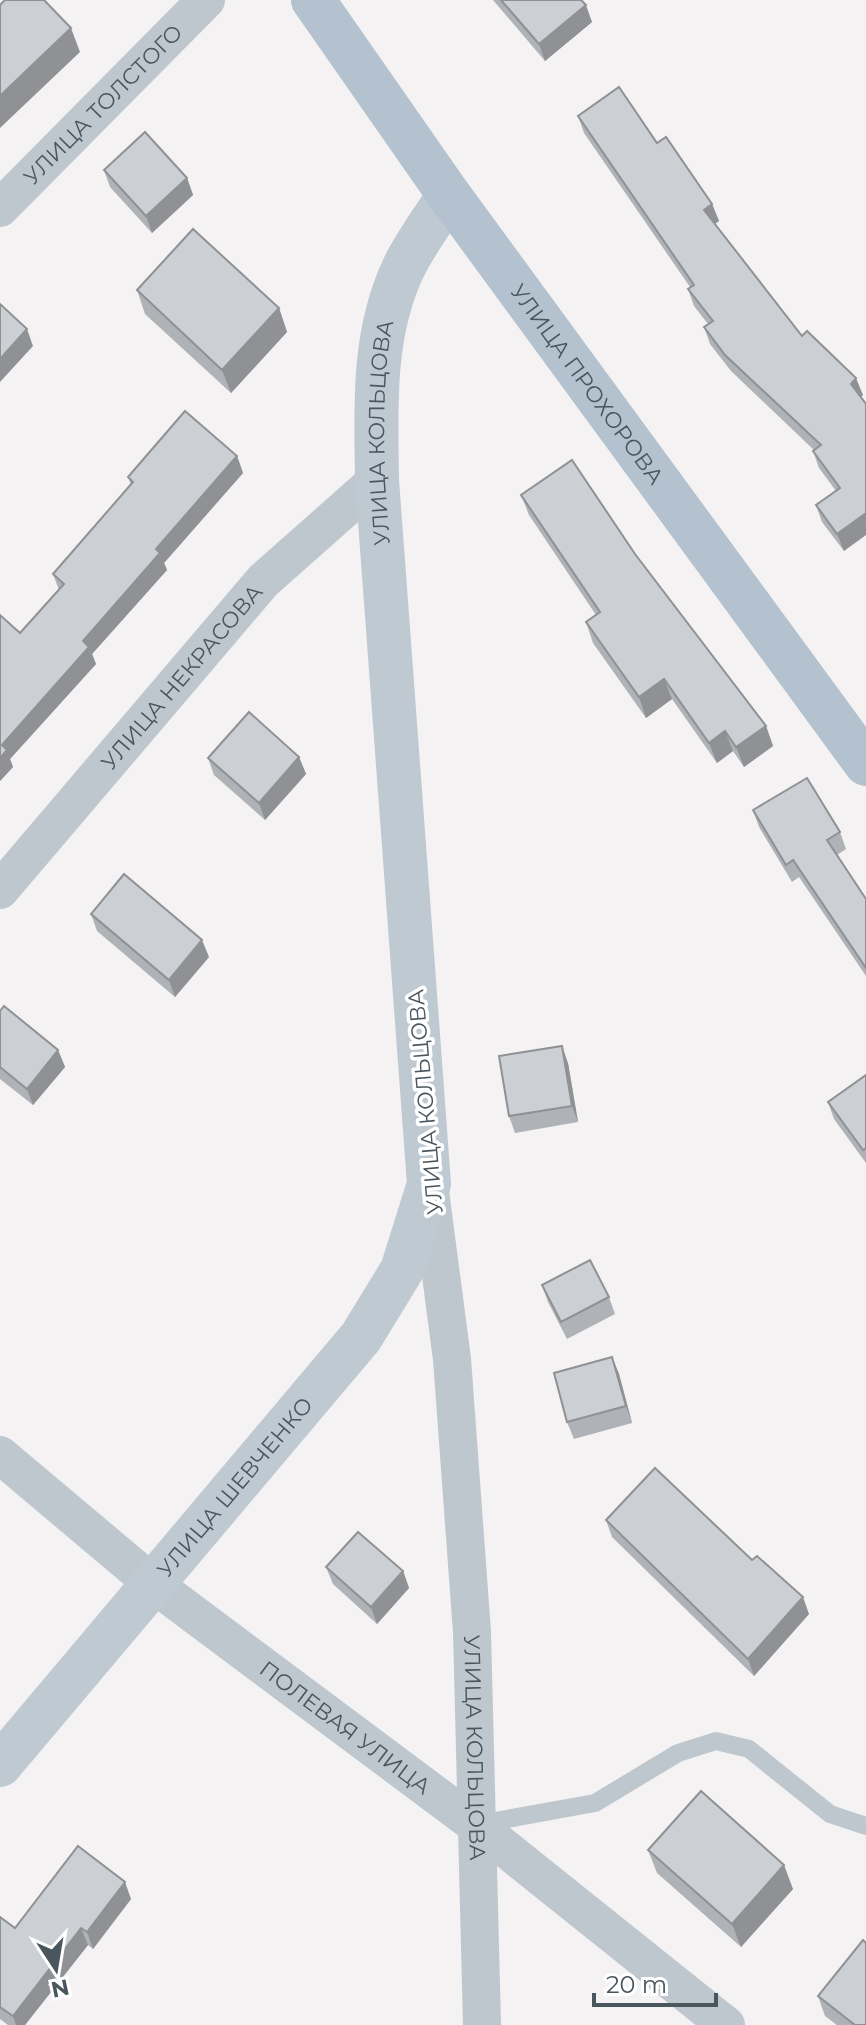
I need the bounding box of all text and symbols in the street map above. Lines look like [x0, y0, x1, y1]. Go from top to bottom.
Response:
street label: УЛИЦА ТОЛСТОГО [18, 19, 188, 190]
street label: УЛИЦА ПРОХОРОВА [505, 279, 670, 490]
street label: УЛИЦА КОЛЬЦОВА [363, 317, 399, 546]
street label: УЛИЦА НЕКРАСОВА [95, 578, 269, 775]
street label: УЛИЦА КОЛЬЦОВА [402, 988, 449, 1216]
street label: УЛИЦА ШЕВЧЕНКО [152, 1392, 319, 1583]
street label: УЛИЦА КОЛЬЦОВА [458, 1634, 491, 1862]
street label: ПОЛЕВАЯ УЛИЦА [254, 1655, 436, 1801]
north arrow [16, 1929, 96, 2009]
scale bar [594, 1957, 716, 2007]
text: 20 m [606, 1970, 667, 1999]
text: N [49, 1973, 72, 2003]

